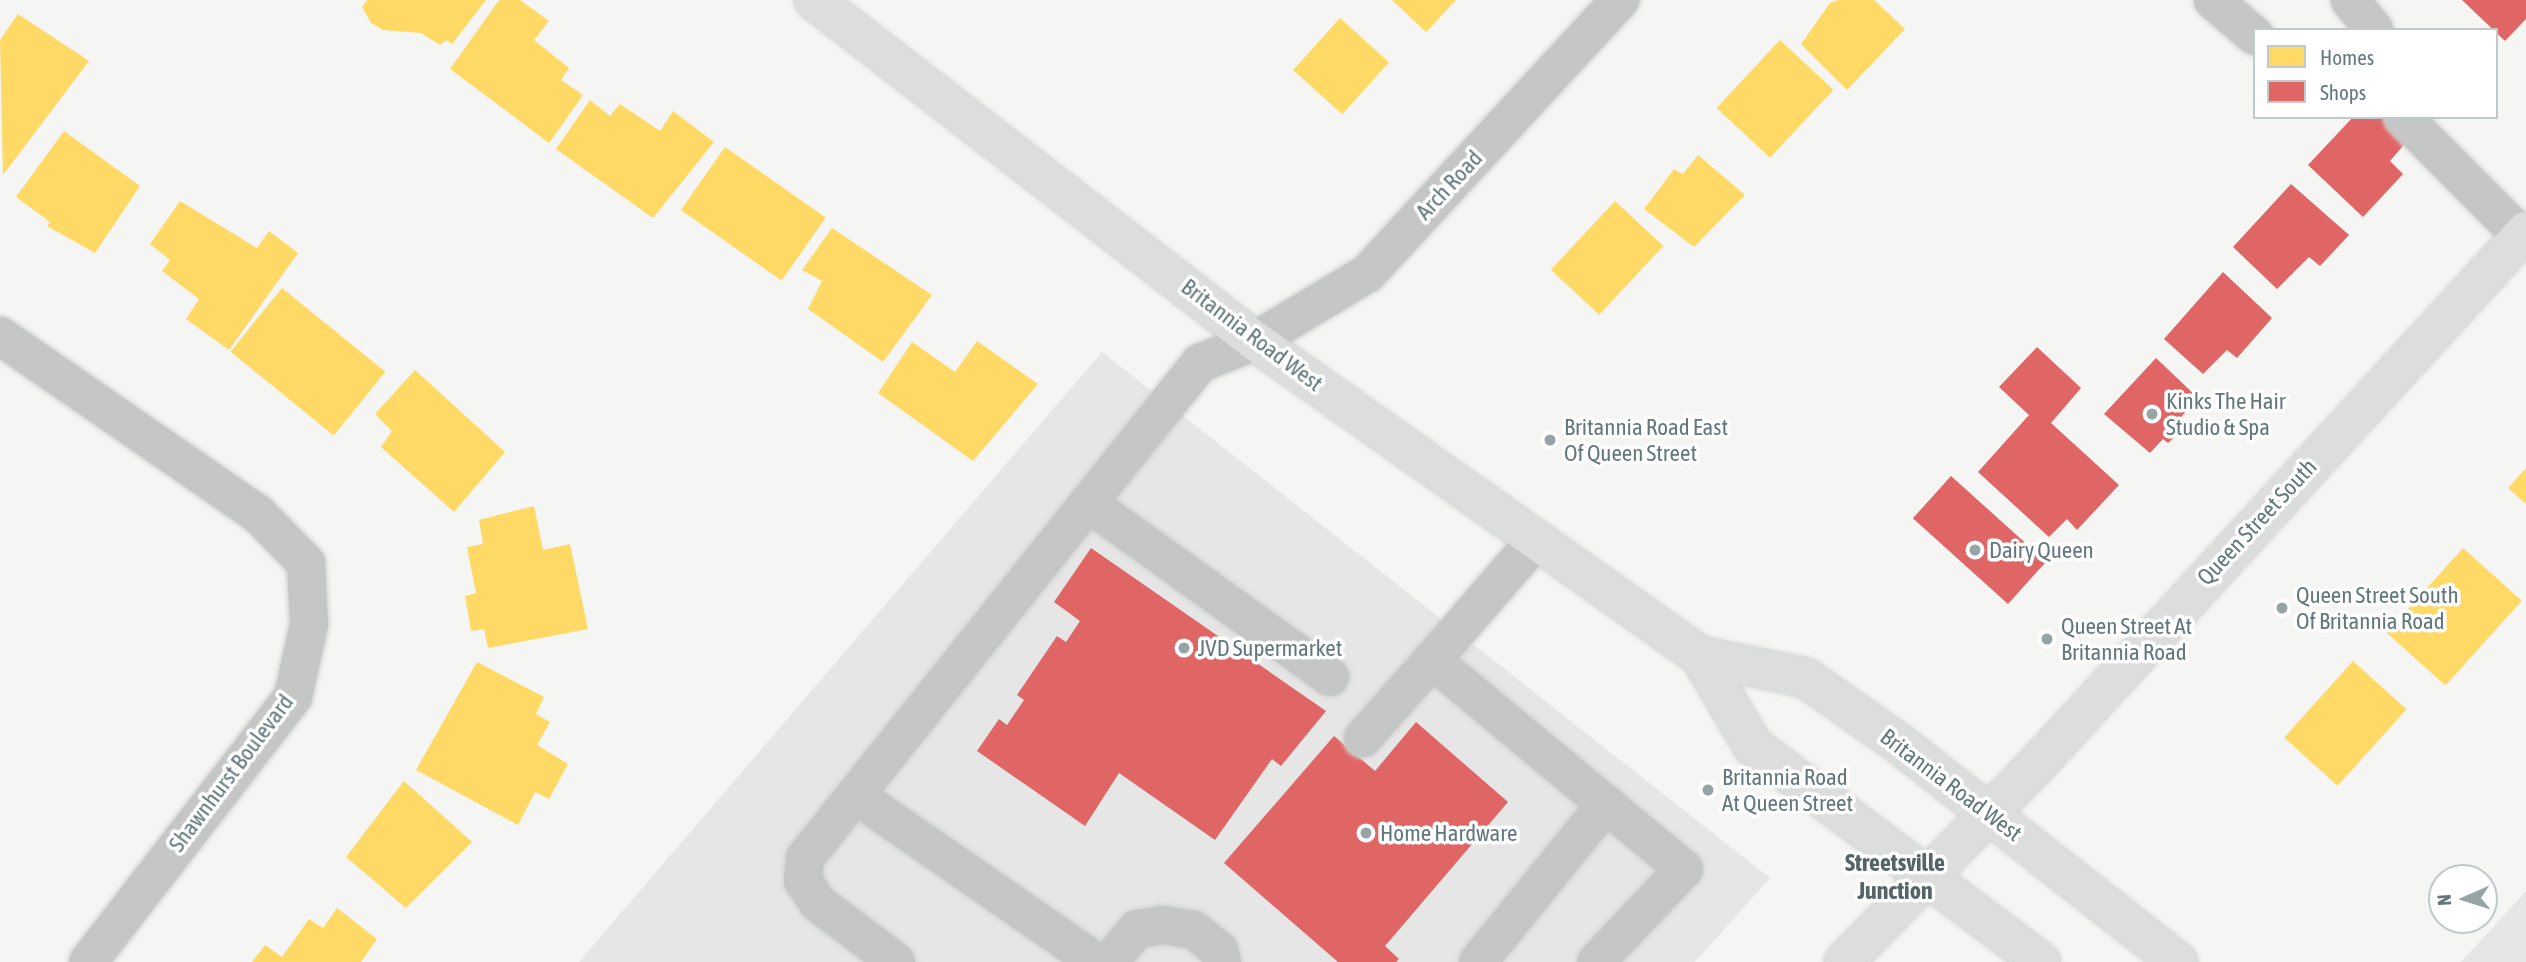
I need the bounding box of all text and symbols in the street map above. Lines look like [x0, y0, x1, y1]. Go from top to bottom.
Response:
legend [2253, 28, 2498, 119]
text: Homes [2320, 45, 2374, 69]
text: Shops [2320, 80, 2366, 104]
street label: Arch Road [1410, 145, 1488, 225]
street label: Britannia Road West [1176, 273, 1328, 397]
place label: Kinks The Hair Studio & Spa [2166, 387, 2286, 441]
marker: Kinks The Hair Studio & Spa [2144, 406, 2160, 422]
place label: Britannia Road East Of Queen Street [1564, 413, 1728, 467]
marker: Britannia Road East Of Queen Street [1542, 432, 1558, 448]
street label: Queen Street South [2191, 453, 2323, 591]
place label: Dairy Queen [1989, 536, 2094, 564]
marker: Dairy Queen [1967, 542, 1983, 558]
place label: Queen Street South Of Britannia Road [2296, 581, 2459, 635]
marker: Queen Street South Of Britannia Road [2274, 600, 2290, 616]
place label: Queen Street At Britannia Road [2061, 612, 2192, 666]
marker: Queen Street At Britannia Road [2039, 631, 2055, 647]
place label: JVD Supermarket [1198, 634, 1342, 662]
marker: JVD Supermarket [1176, 640, 1192, 656]
street label: Shawnhurst Boulevard [163, 689, 299, 857]
street label: Britannia Road West [1875, 723, 2027, 847]
place label: Britannia Road At Queen Street [1722, 763, 1853, 817]
marker: Britannia Road At Queen Street [1700, 782, 1716, 798]
place label: Home Hardware [1380, 819, 1517, 847]
marker: Home Hardware [1358, 825, 1374, 841]
district label: Streetsville Junction [1845, 849, 1945, 905]
north arrow [2428, 864, 2498, 934]
text: N [2433, 894, 2455, 906]

